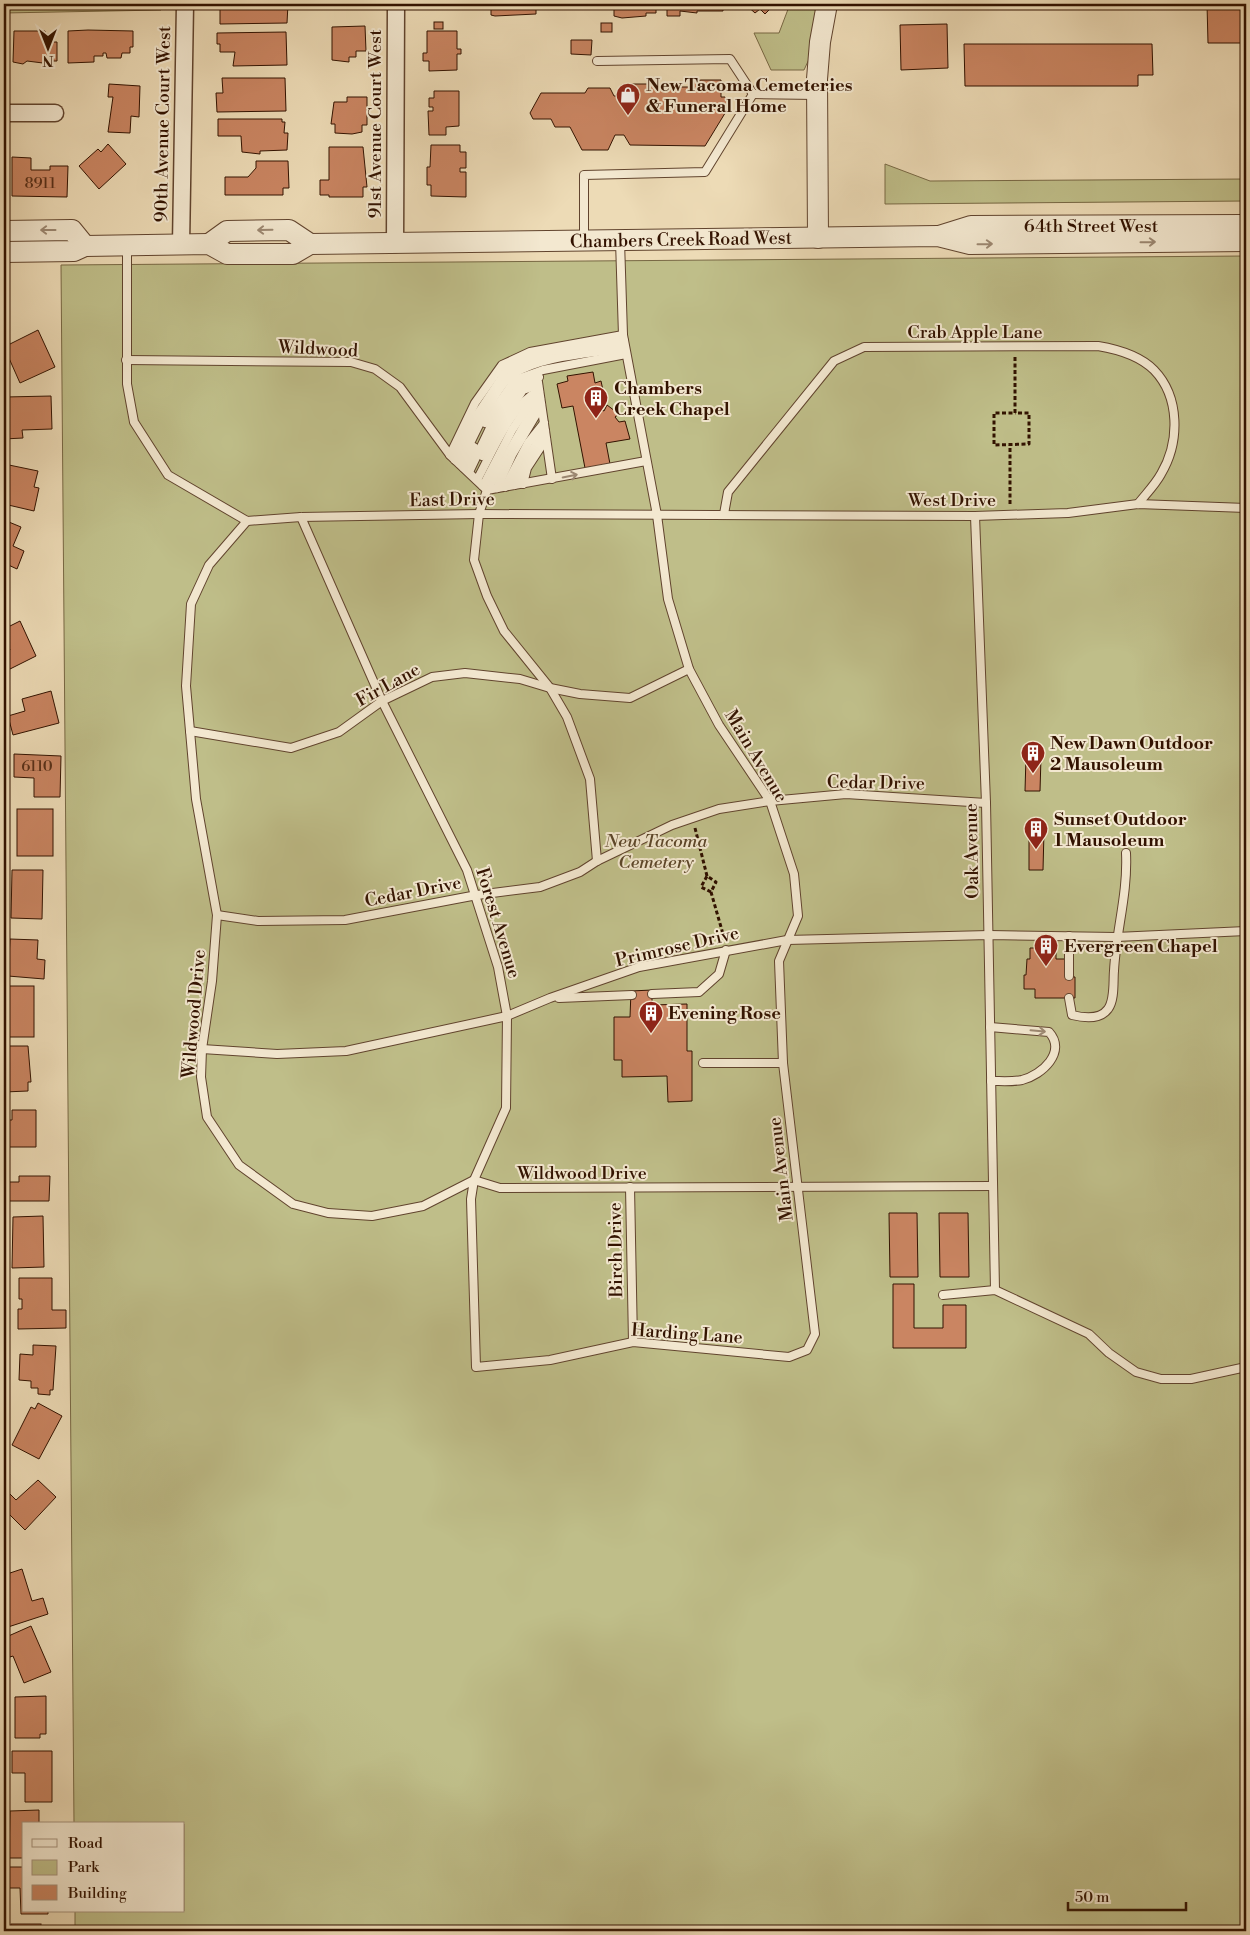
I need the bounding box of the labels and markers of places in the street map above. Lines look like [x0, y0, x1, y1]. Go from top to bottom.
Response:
place label: New Tacoma Cemeteries & Funeral Home [646, 74, 853, 118]
shop icon: New Tacoma Cemeteries & Funeral Home [615, 82, 641, 116]
place label: Chambers Creek Chapel [614, 377, 730, 421]
building icon: Chambers Creek Chapel [583, 385, 609, 419]
place label: New Dawn Outdoor 2 Mausoleum [1050, 732, 1213, 776]
building icon: New Dawn Outdoor 2 Mausoleum [1020, 740, 1046, 774]
place label: Sunset Outdoor 1 Mausoleum [1054, 808, 1187, 852]
building icon: Sunset Outdoor 1 Mausoleum [1023, 816, 1049, 850]
building icon: Evergreen Chapel [1033, 933, 1059, 967]
place label: Evergreen Chapel [1064, 935, 1218, 958]
building icon: Evening Rose [638, 1000, 664, 1034]
place label: Evening Rose [668, 1002, 781, 1025]

